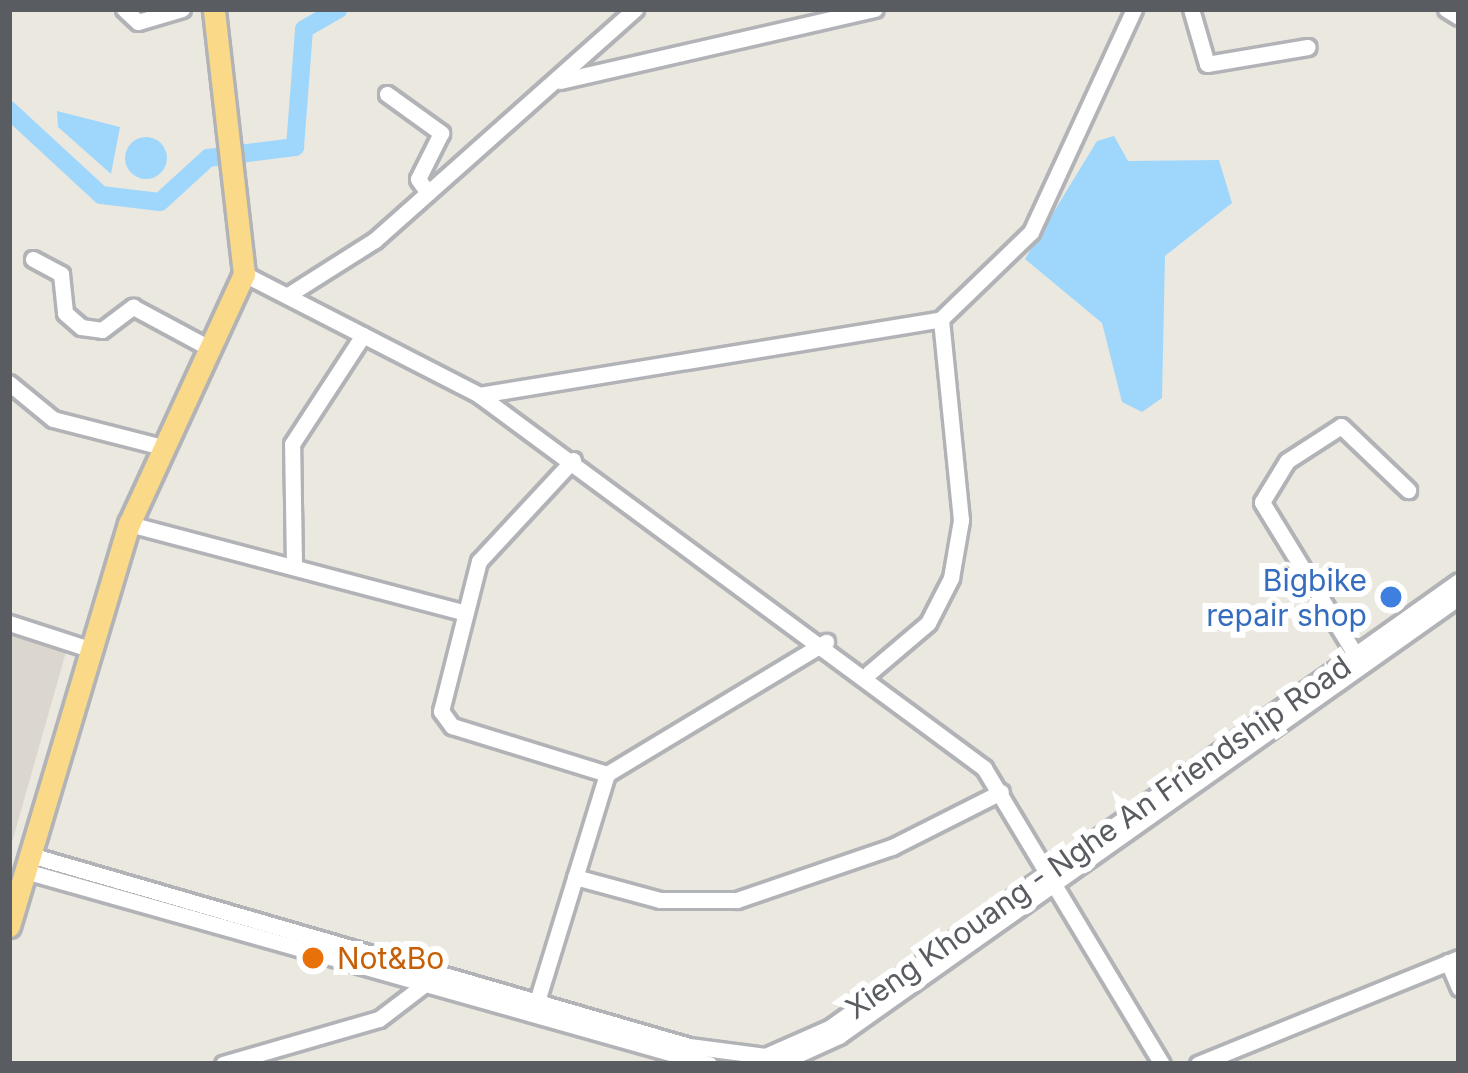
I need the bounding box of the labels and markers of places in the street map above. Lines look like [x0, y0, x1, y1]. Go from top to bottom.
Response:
place label: Bigbike repair shop [1206, 562, 1367, 632]
marker: Bigbike repair shop [1378, 584, 1404, 610]
place label: Not&Bo [337, 940, 444, 976]
marker: Not&Bo [300, 945, 326, 971]

